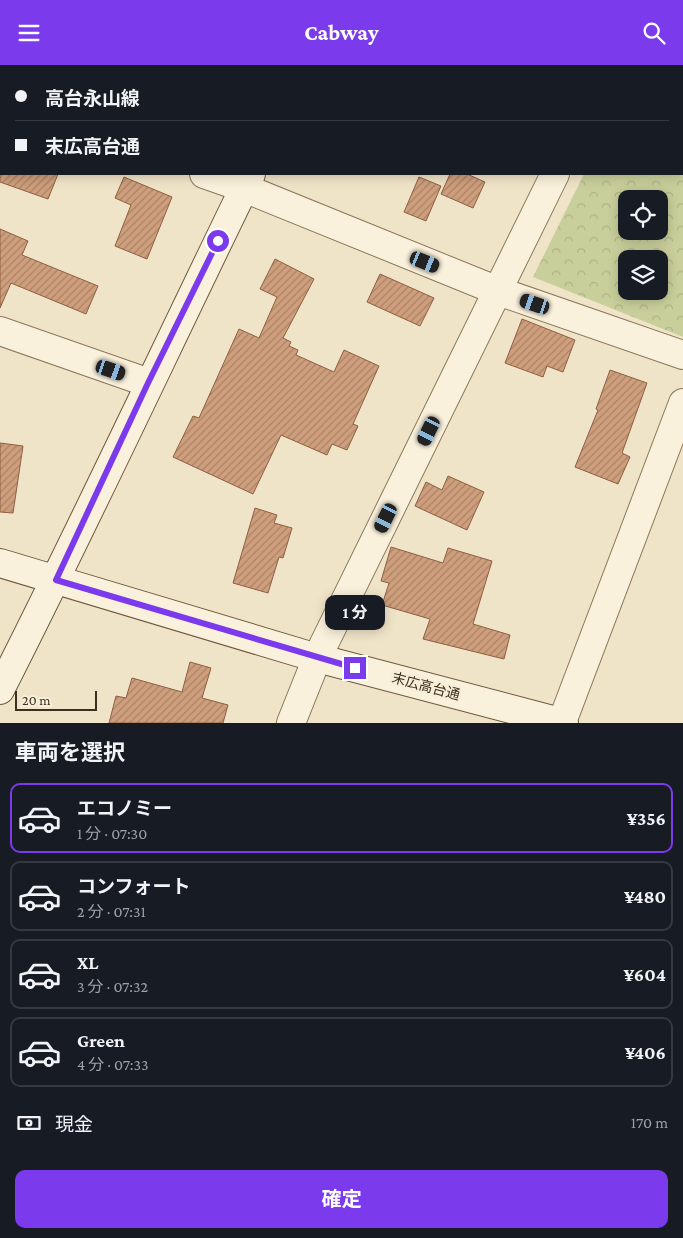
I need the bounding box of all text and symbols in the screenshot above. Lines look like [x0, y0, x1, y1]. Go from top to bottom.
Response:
icon: menu [15, 19, 43, 47]
icon: search [640, 19, 668, 47]
text: Cabway [304, 20, 379, 45]
text: 高台永山線 [45, 88, 140, 109]
text: 末広高台通 [45, 136, 140, 157]
map controls [618, 190, 668, 300]
button: locate [618, 190, 668, 240]
route start [207, 230, 229, 252]
car [408, 249, 441, 275]
button: layers [618, 250, 668, 300]
car [518, 292, 551, 316]
car [94, 358, 127, 382]
car [415, 414, 442, 448]
car [372, 501, 399, 535]
callout: 1 分 [325, 595, 385, 631]
text: 1 分 [342, 604, 368, 621]
route end [344, 657, 366, 679]
street label: 末広高台通 [390, 669, 462, 703]
scale bar [15, 688, 98, 711]
text: 20 m [22, 692, 50, 708]
text: 車両を選択 [15, 740, 125, 765]
icon: car [17, 796, 62, 841]
text: エコノミー [77, 798, 172, 819]
text: ¥356 [627, 808, 666, 829]
text: 1 分 · 07:30 [77, 825, 147, 842]
icon: car [17, 874, 62, 919]
text: コンフォート [77, 876, 190, 897]
text: ¥480 [624, 886, 666, 907]
text: 2 分 · 07:31 [77, 903, 146, 920]
icon: car [17, 952, 62, 997]
text: XL [77, 952, 99, 973]
text: ¥604 [623, 964, 666, 985]
text: 3 分 · 07:32 [77, 978, 148, 995]
icon: car [17, 1030, 62, 1075]
text: Green [77, 1030, 125, 1051]
text: ¥406 [625, 1042, 666, 1063]
text: 4 分 · 07:33 [77, 1056, 149, 1073]
icon: cash [15, 1109, 43, 1137]
text: 現金 [55, 1114, 93, 1135]
text: 170 m [631, 1114, 668, 1131]
button: 確定 [15, 1170, 668, 1228]

